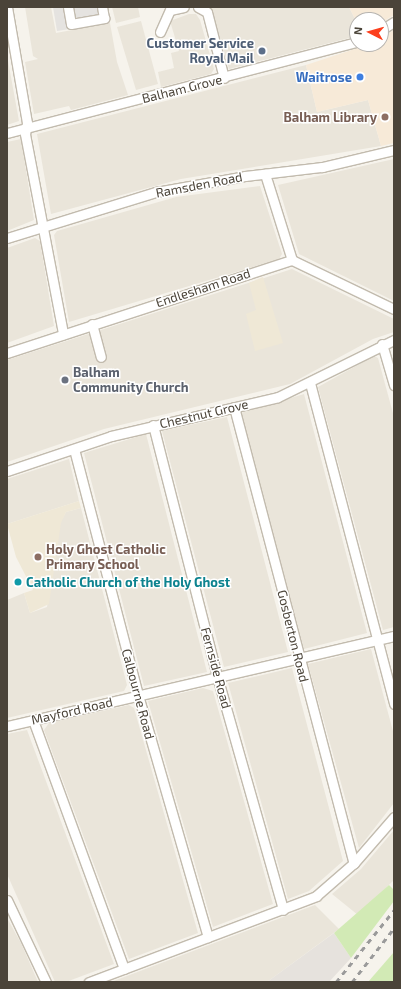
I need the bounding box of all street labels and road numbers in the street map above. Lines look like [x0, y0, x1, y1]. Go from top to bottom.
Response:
street label: Balham Grove [140, 71, 224, 107]
street label: Ramsden Road [154, 169, 244, 201]
street label: Endlesham Road [154, 265, 252, 311]
street label: Chestnut Grove [158, 396, 250, 432]
street label: Gosberton Road [274, 588, 312, 684]
street label: Fernside Road [198, 626, 234, 710]
street label: Calbourne Road [118, 647, 158, 741]
street label: Mayford Road [30, 694, 114, 728]

